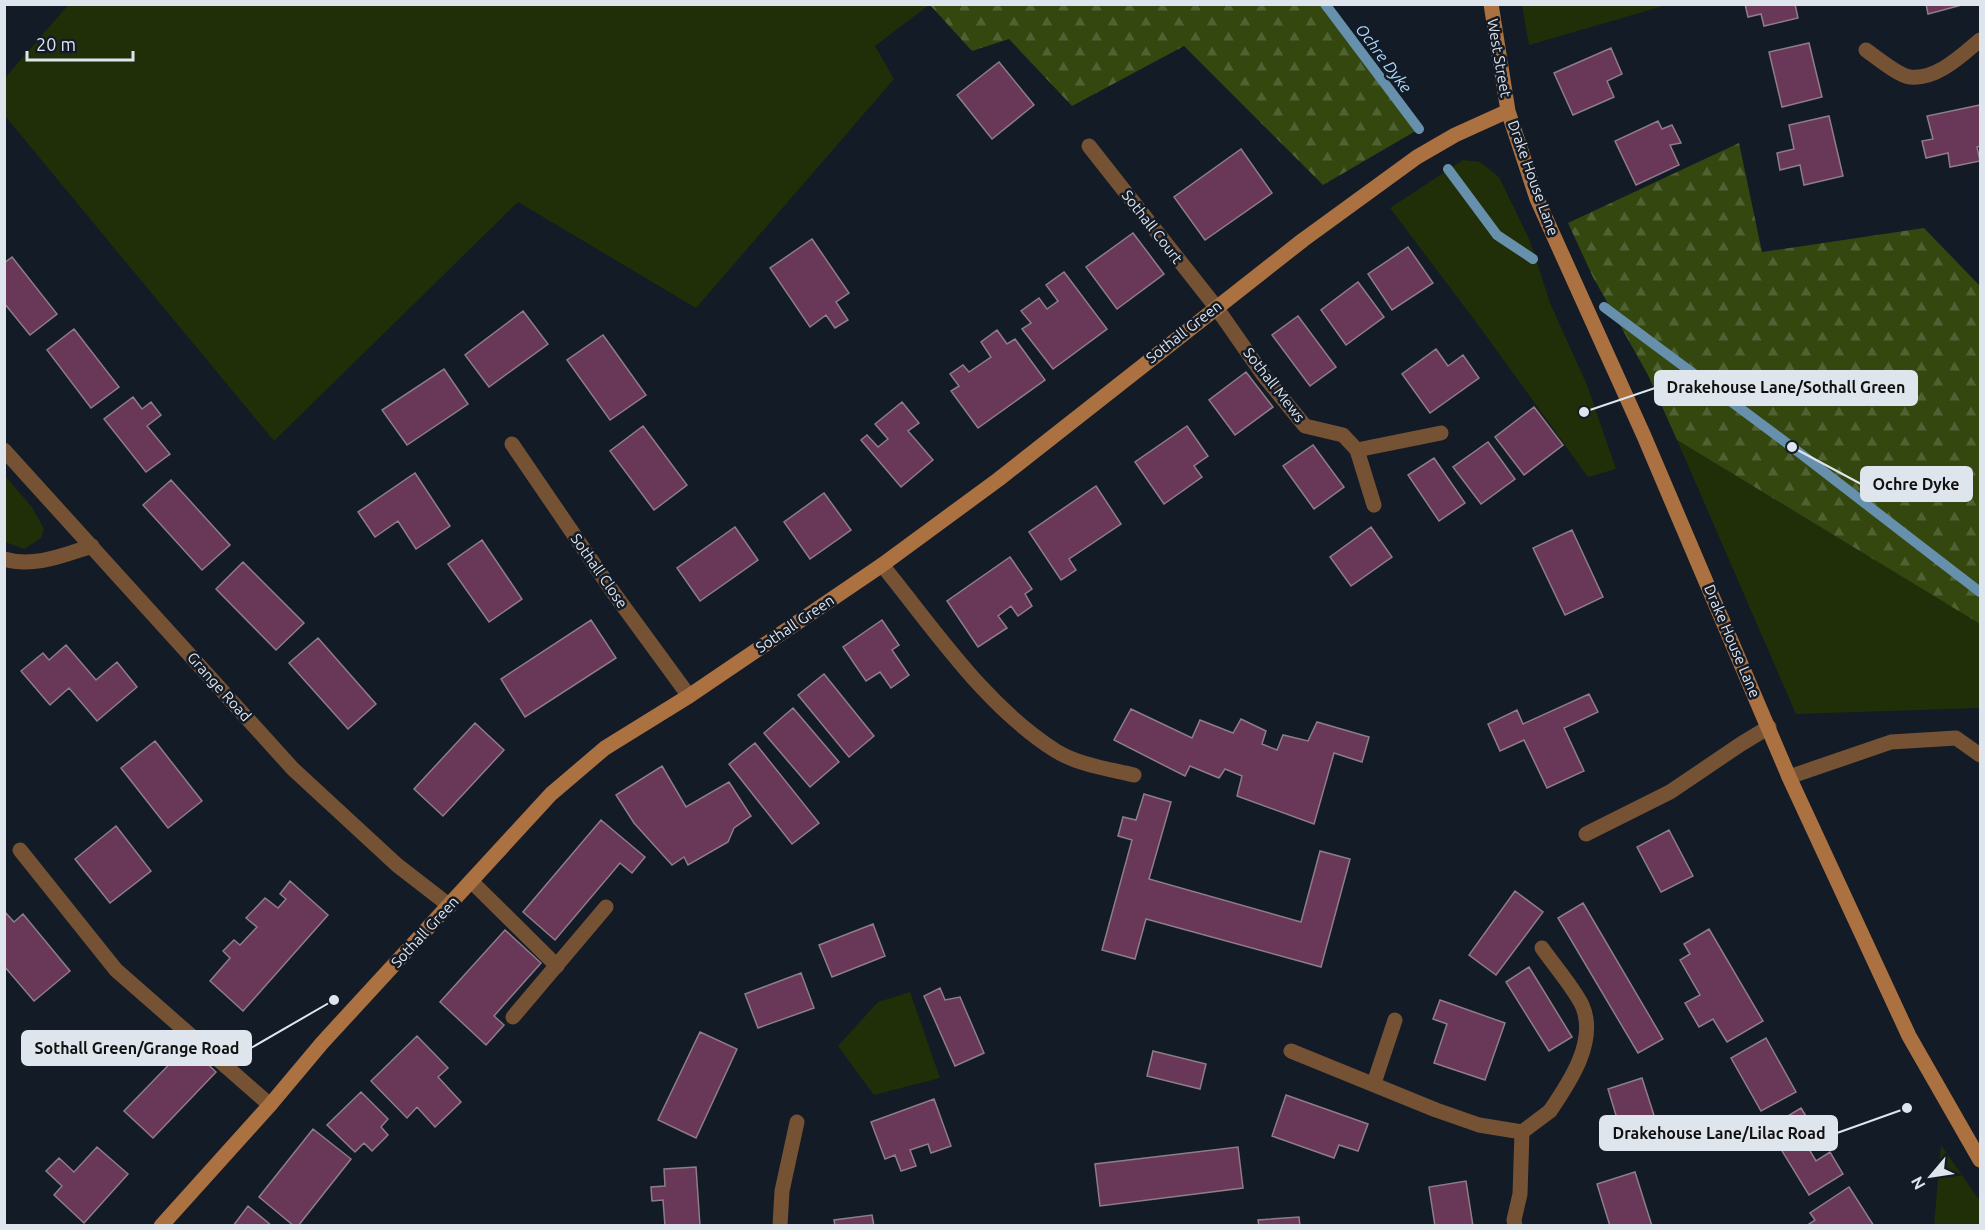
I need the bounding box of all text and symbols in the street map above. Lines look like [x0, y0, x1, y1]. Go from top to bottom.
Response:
street label: West Street [1484, 17, 1515, 99]
water label: Ochre Dyke [1352, 20, 1416, 96]
scale bar [27, 24, 134, 62]
text: 20 m [36, 34, 76, 54]
street label: Drake House Lane [1505, 118, 1562, 238]
street label: Sothall Court [1119, 187, 1186, 267]
street label: Sothall Green [1143, 297, 1225, 366]
street label: Sothall Mews [1240, 344, 1309, 425]
callout: Drakehouse Lane/Sothall Green [1655, 371, 1917, 405]
text: Drakehouse Lane/Sothall Green [1667, 378, 1905, 396]
callout: Ochre Dyke [1861, 467, 1972, 501]
text: Ochre Dyke [1872, 475, 1960, 493]
street label: Sothall Close [568, 530, 631, 611]
street label: Drake House Lane [1701, 582, 1764, 700]
street label: Sothall Green [752, 591, 837, 656]
street label: Grange Road [184, 649, 255, 725]
street label: Sothall Green [387, 893, 462, 971]
callout: Sothall Green/Grange Road [22, 1031, 251, 1065]
text: Sothall Green/Grange Road [35, 1039, 239, 1057]
callout: Drakehouse Lane/Lilac Road [1600, 1116, 1837, 1150]
text: Drakehouse Lane/Lilac Road [1612, 1124, 1826, 1142]
north arrow [1901, 1146, 1961, 1206]
text: N [1907, 1174, 1929, 1193]

